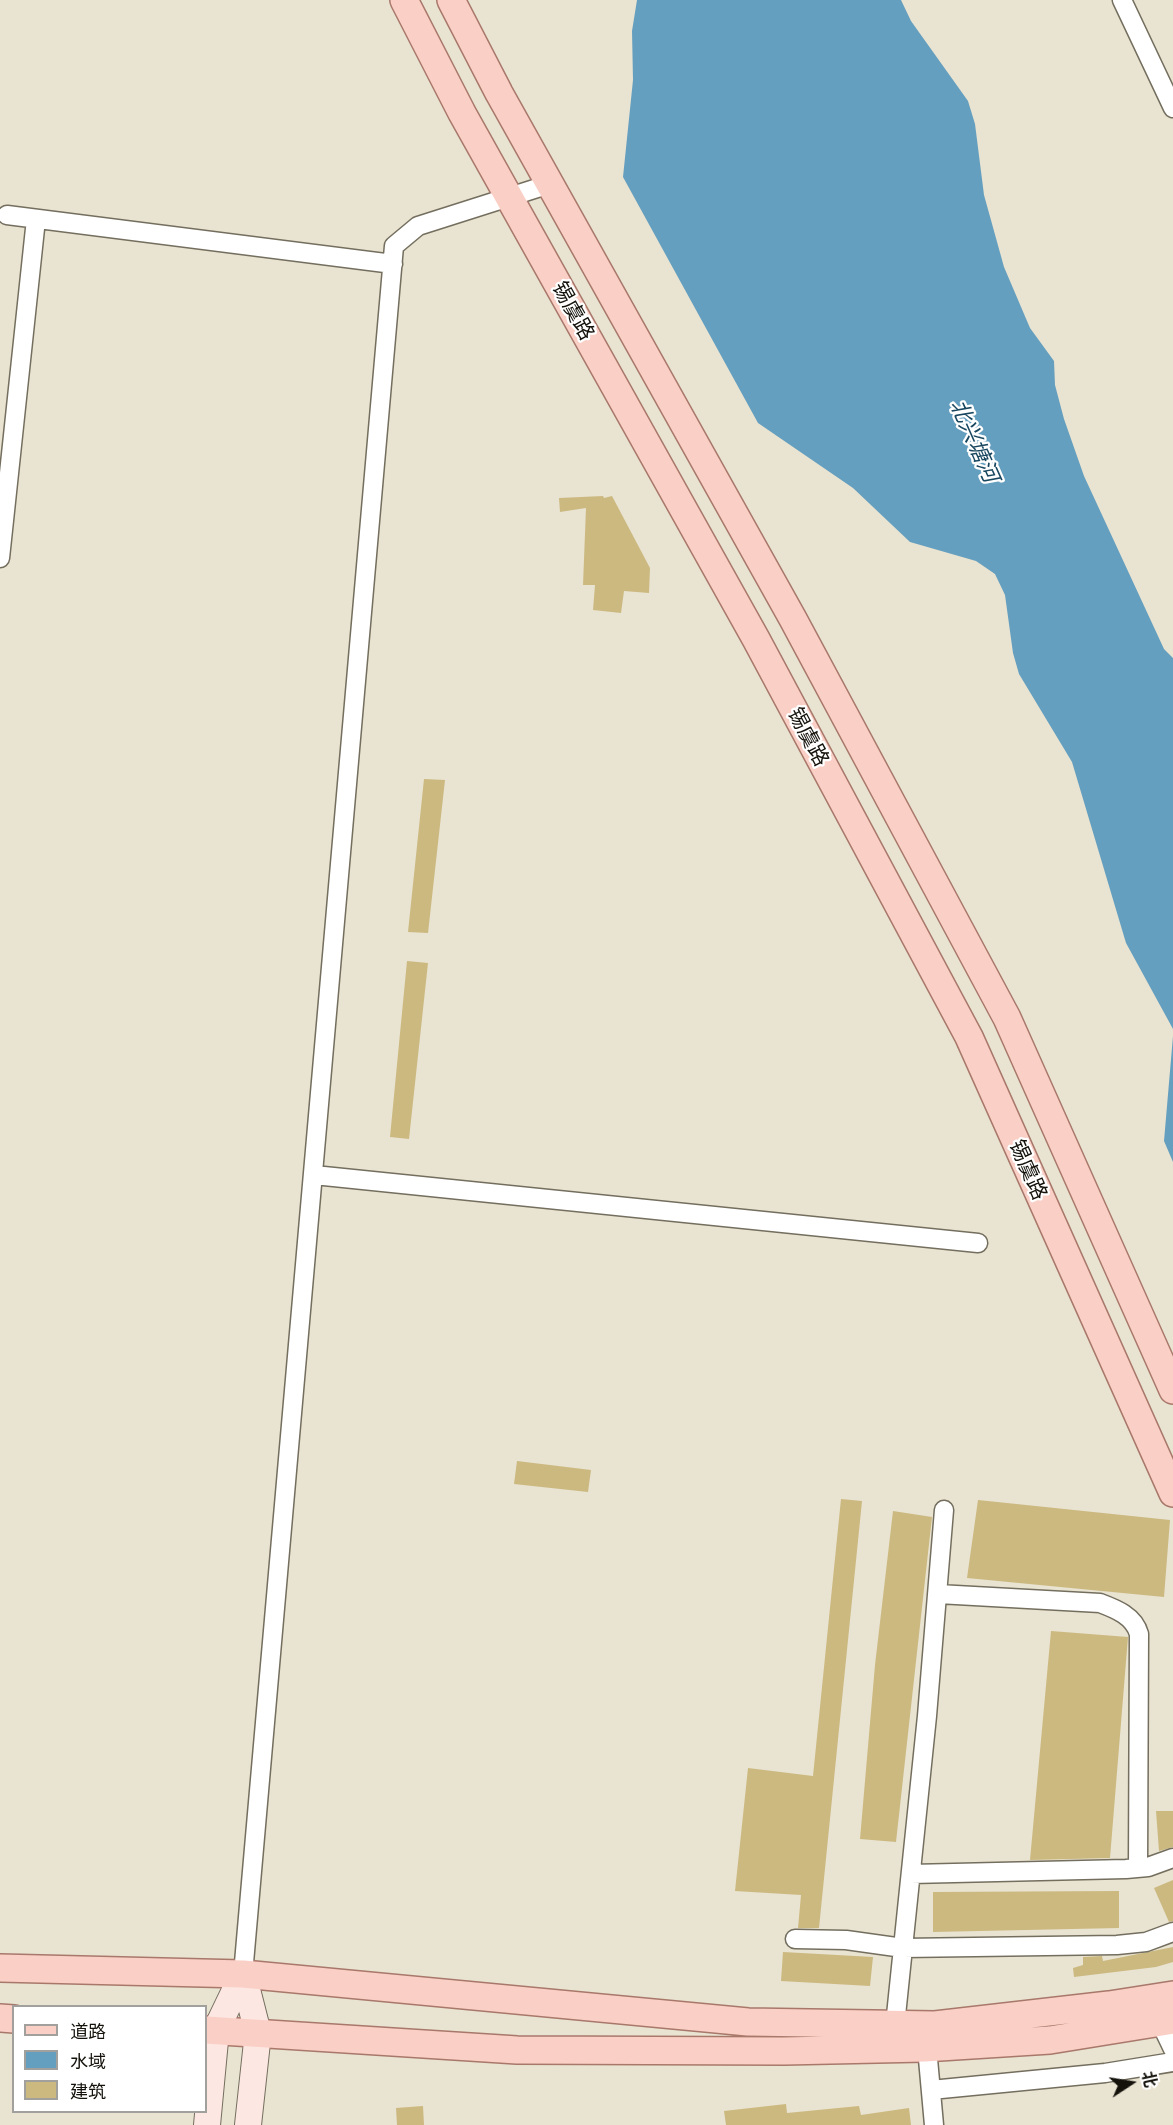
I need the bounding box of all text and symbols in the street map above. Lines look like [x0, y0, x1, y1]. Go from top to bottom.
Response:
street label: 锡虞路 [547, 277, 599, 345]
water label: 北兴塘河 [944, 395, 1004, 487]
street label: 锡虞路 [782, 703, 834, 771]
street label: 锡虞路 [1004, 1136, 1052, 1204]
legend [12, 2005, 207, 2113]
text: 道路 [70, 2021, 106, 2042]
text: 水域 [70, 2051, 106, 2072]
north arrow [1101, 2053, 1161, 2113]
text: 北 [1138, 2069, 1160, 2089]
text: 建筑 [70, 2081, 106, 2102]

